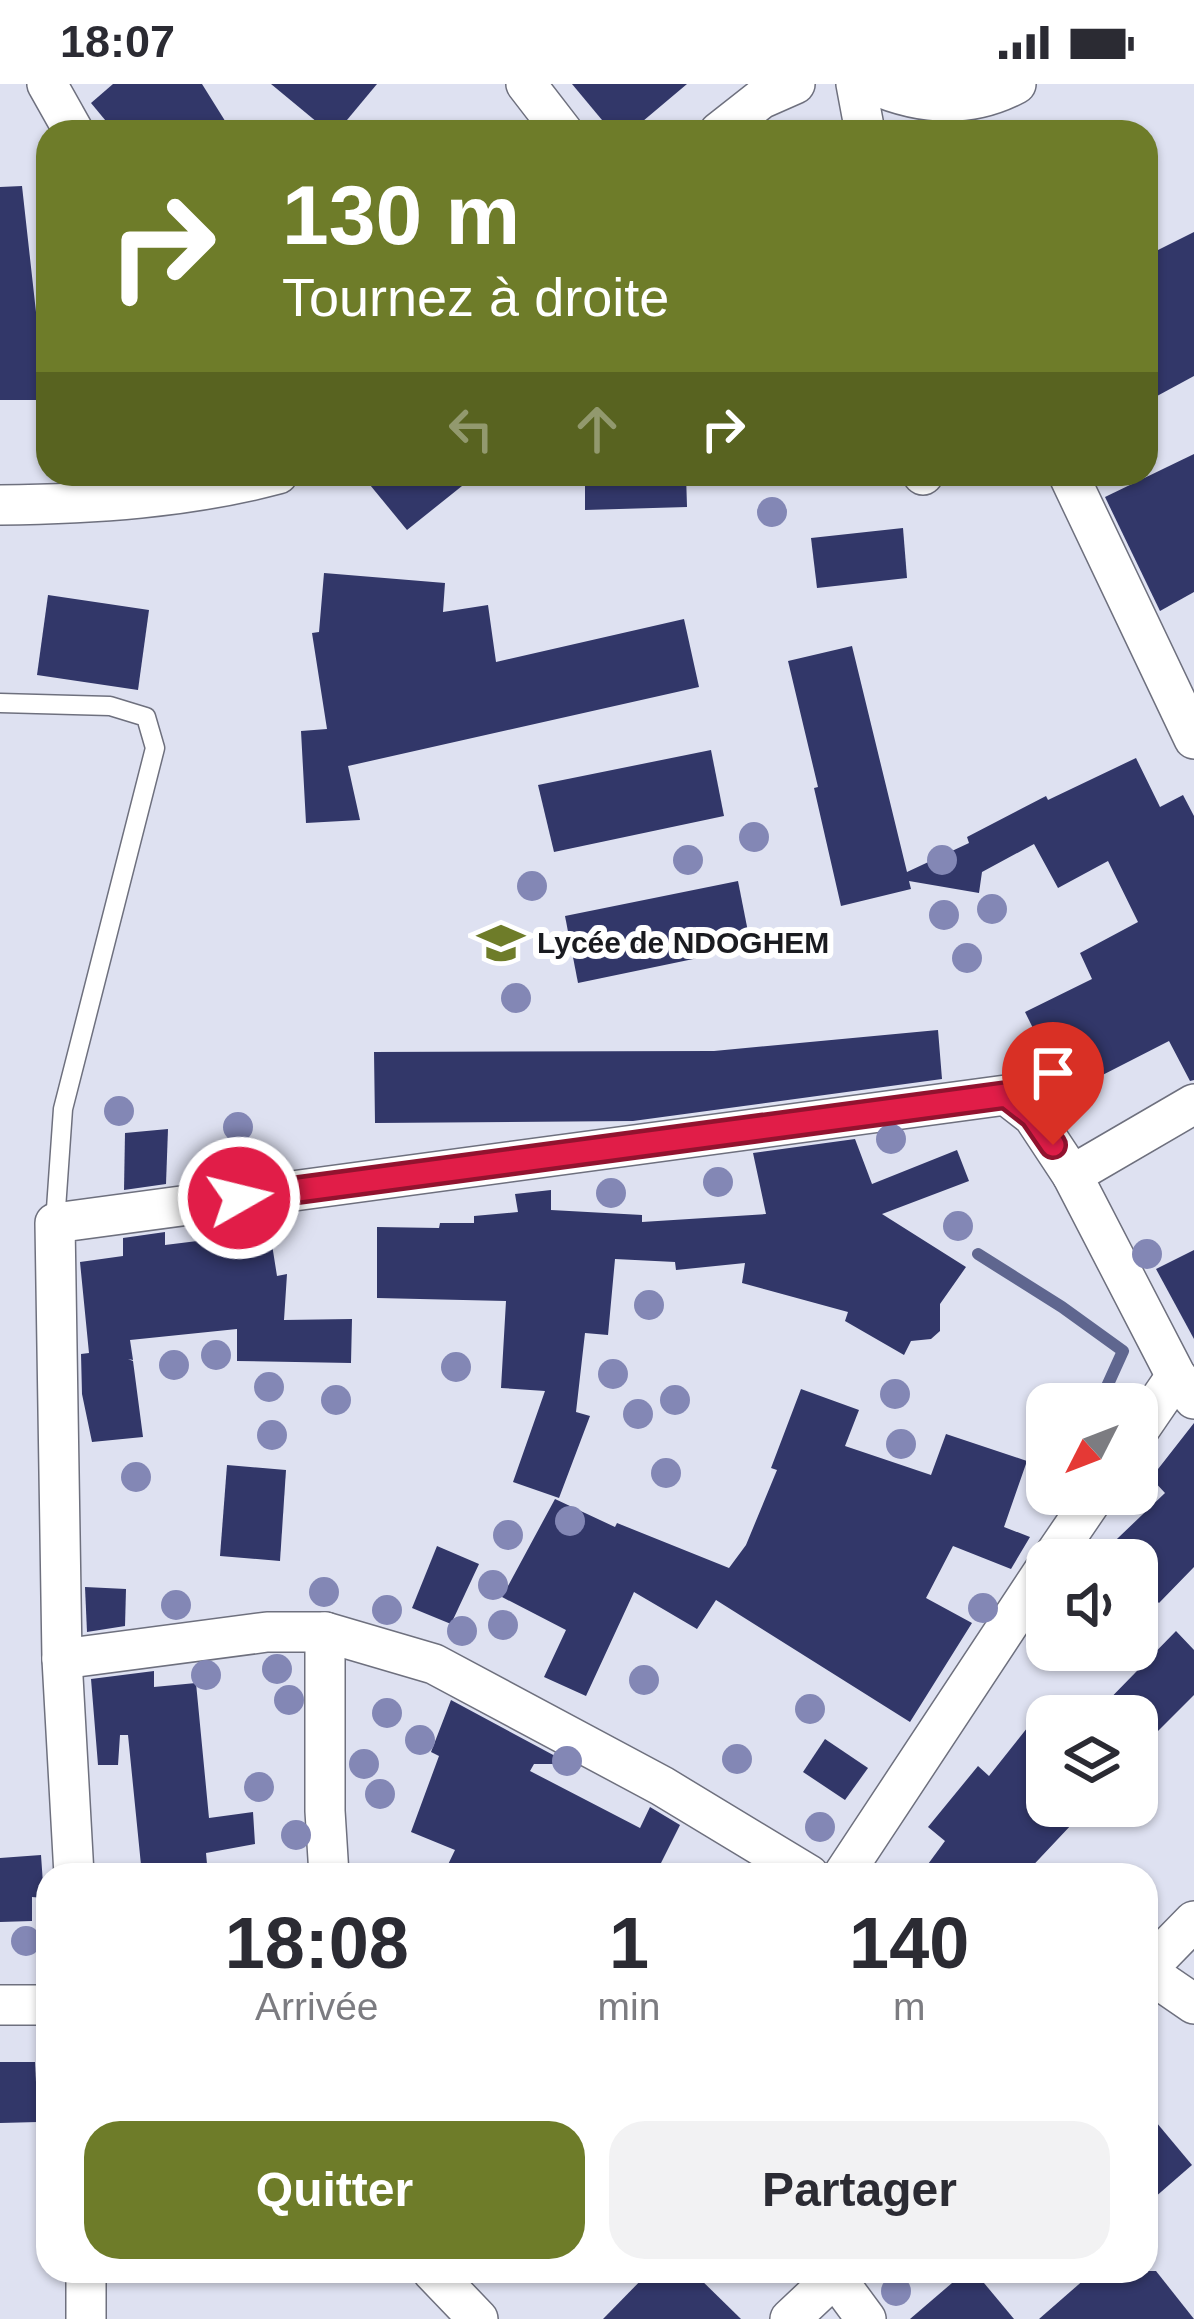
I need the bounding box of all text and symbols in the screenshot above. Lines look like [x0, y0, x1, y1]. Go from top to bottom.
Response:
text: 18:07 [60, 16, 175, 67]
icon: right [84, 168, 240, 324]
text: 130 m [282, 168, 520, 262]
text: Tournez à droite [282, 267, 669, 327]
icon: left [438, 396, 504, 462]
icon: ahead [564, 396, 630, 462]
icon: right [690, 396, 756, 462]
school or university icon: Lycée de NDOGHEM [476, 918, 526, 968]
place label: Lycée de NDOGHEM [537, 926, 829, 959]
pin [1002, 1022, 1104, 1145]
icon: arrive [1020, 1040, 1086, 1106]
position arrow [176, 1135, 302, 1261]
north arrow [1026, 1383, 1158, 1515]
map controls [1026, 1383, 1158, 1827]
button: sound [1026, 1539, 1158, 1671]
button: layers [1026, 1695, 1158, 1827]
text: 18:08 [225, 1903, 409, 1983]
text: 1 [609, 1903, 649, 1983]
text: 140 [849, 1903, 969, 1983]
text: Arrivée [255, 1985, 379, 2028]
text: min [598, 1985, 660, 2028]
text: m [893, 1985, 925, 2028]
button: Quitter [84, 2121, 585, 2259]
button: Partager [609, 2121, 1110, 2259]

